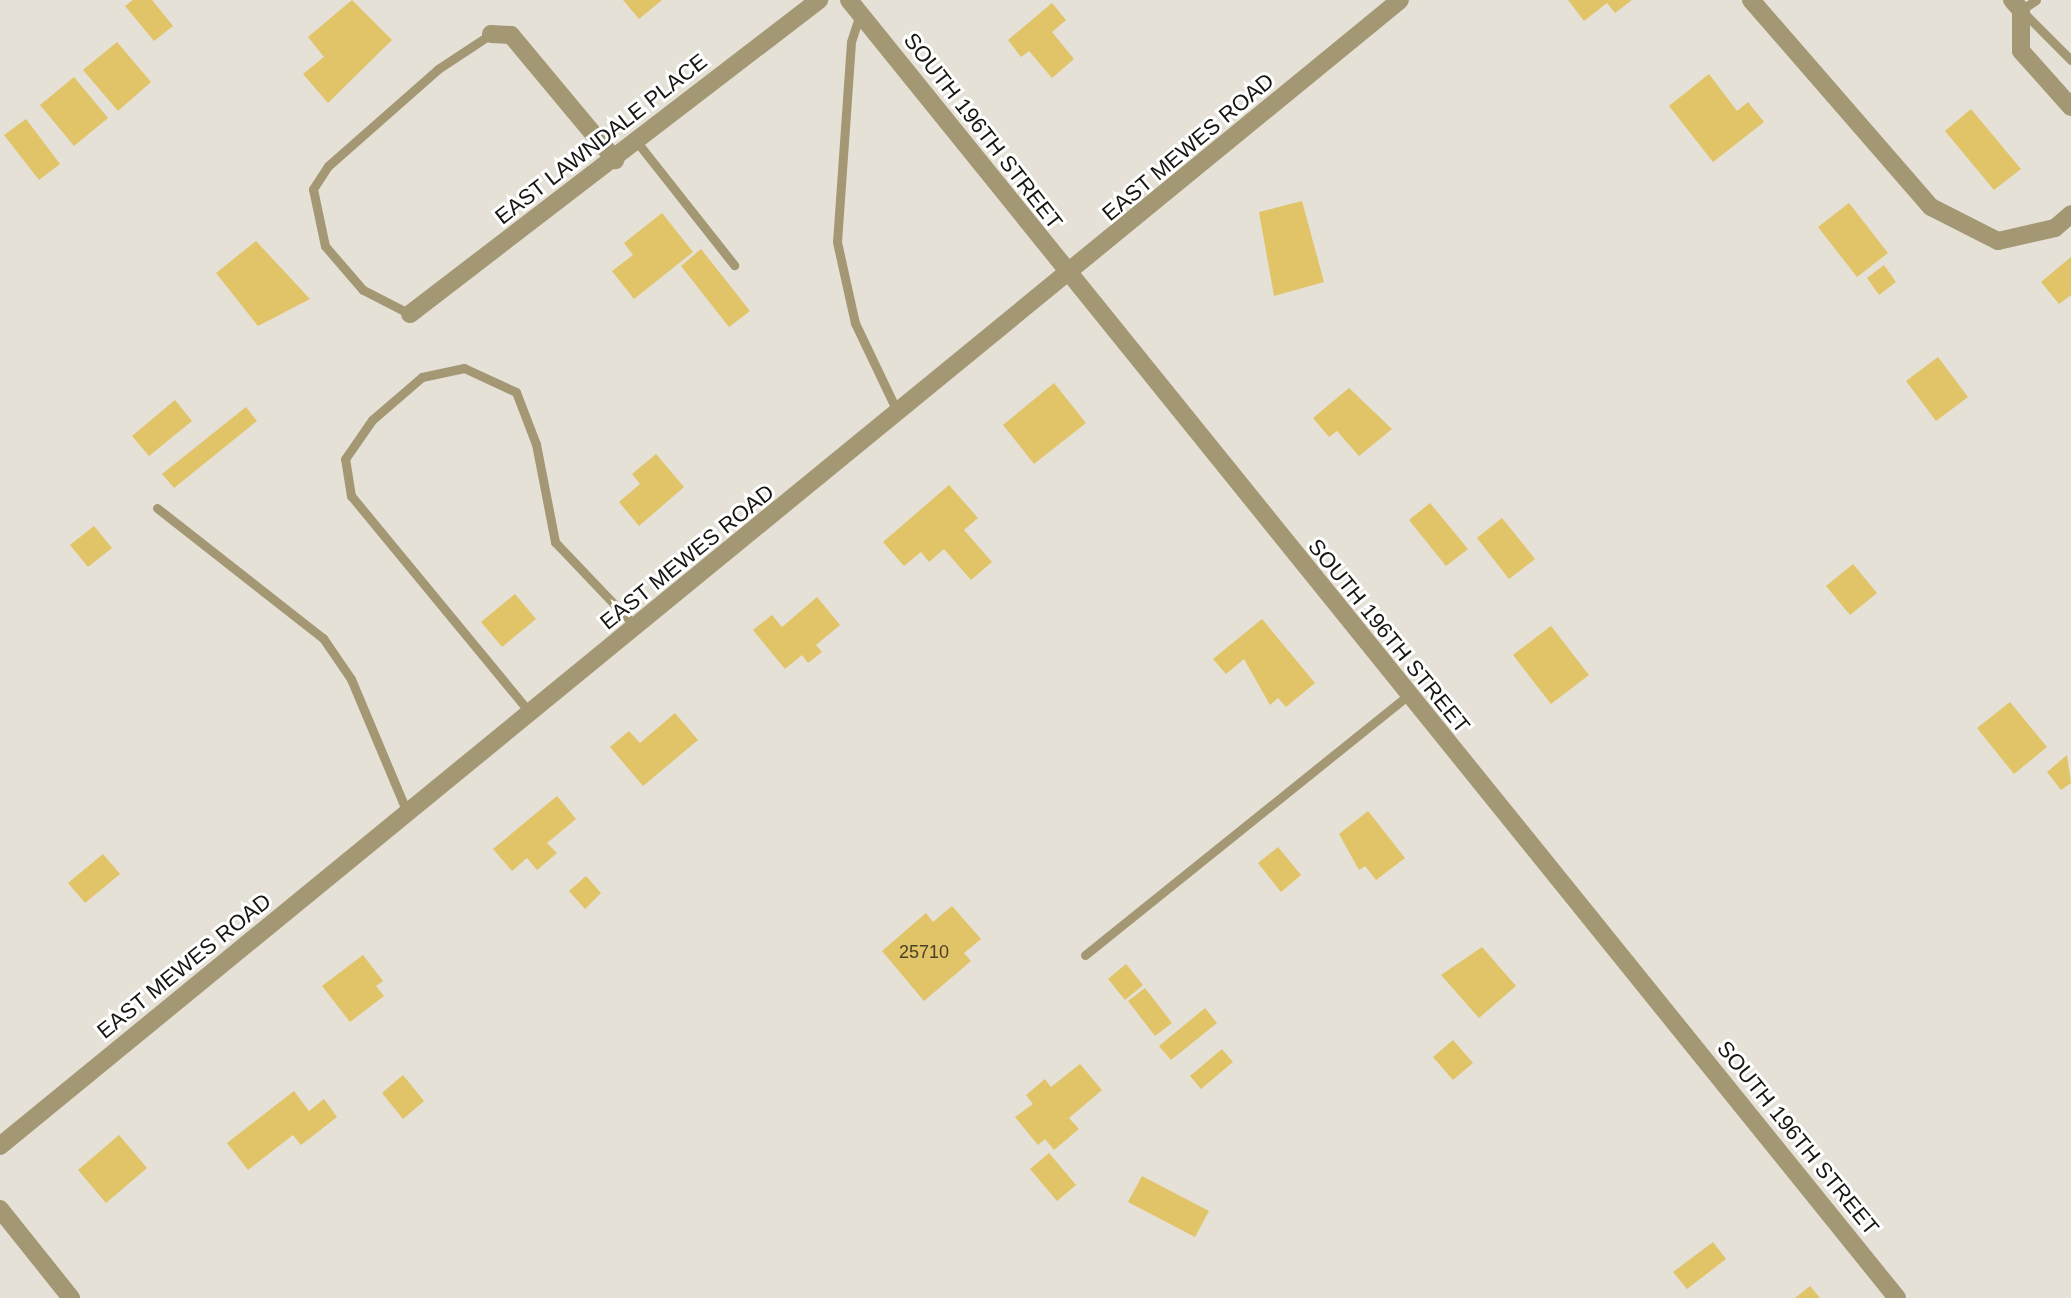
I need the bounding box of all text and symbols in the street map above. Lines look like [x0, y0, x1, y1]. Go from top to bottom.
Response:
street label: SOUTH 196TH STREET [898, 28, 1068, 234]
street label: EAST LAWNDALE PLACE [490, 48, 712, 230]
street label: EAST MEWES ROAD [1097, 67, 1279, 227]
street label: EAST MEWES ROAD [595, 479, 779, 635]
street label: SOUTH 196TH STREET [1303, 534, 1475, 738]
street label: EAST MEWES ROAD [92, 888, 276, 1044]
house number: 25710 [899, 941, 949, 963]
street label: SOUTH 196TH STREET [1712, 1036, 1884, 1240]

